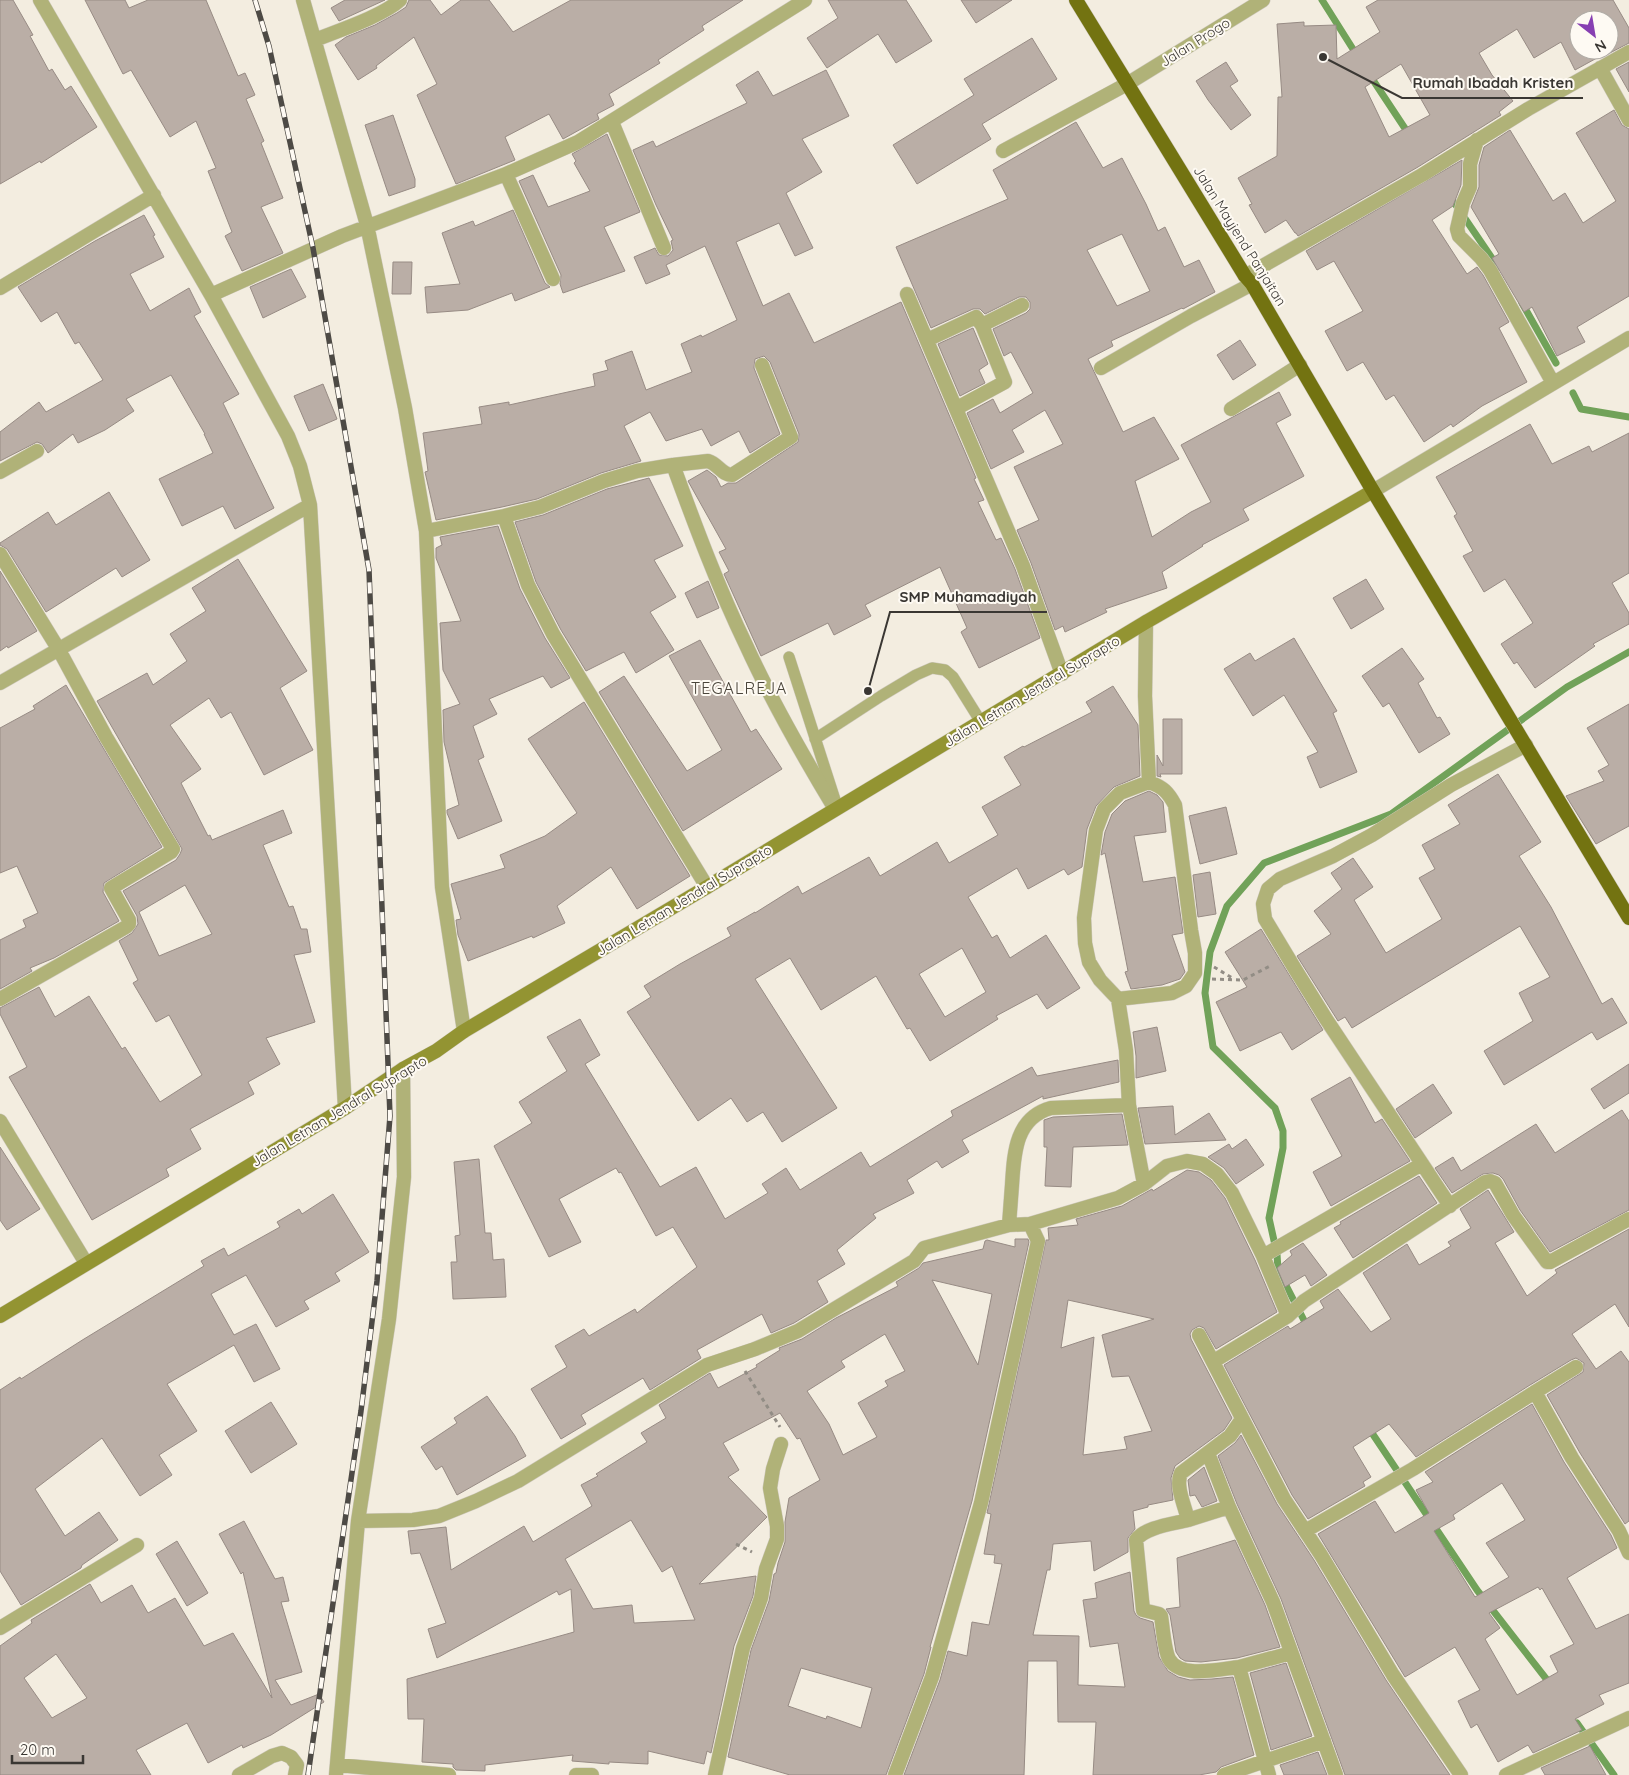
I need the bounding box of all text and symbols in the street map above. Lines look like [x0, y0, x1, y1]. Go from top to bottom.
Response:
north arrow [1569, 10, 1619, 60]
street label: Jalan Progo [1157, 13, 1233, 71]
text: N [1592, 36, 1610, 57]
callout: Rumah Ibadah Kristen [1402, 68, 1583, 98]
text: Rumah Ibadah Kristen [1413, 73, 1573, 92]
street label: Jalan Mayjend Panjaitan [1190, 163, 1290, 309]
callout: SMP Muhamadiyah [890, 582, 1047, 612]
text: SMP Muhamadiyah [899, 587, 1037, 606]
street label: Jalan Letnan Jendral Suprapto [941, 631, 1123, 751]
district label: TEGALREJA [691, 678, 787, 698]
street label: Jalan Letnan Jendral Suprapto [593, 840, 775, 960]
street label: Jalan Letnan Jendral Suprapto [248, 1051, 430, 1171]
scale bar [12, 1732, 84, 1764]
text: 20 m [20, 1740, 55, 1759]

